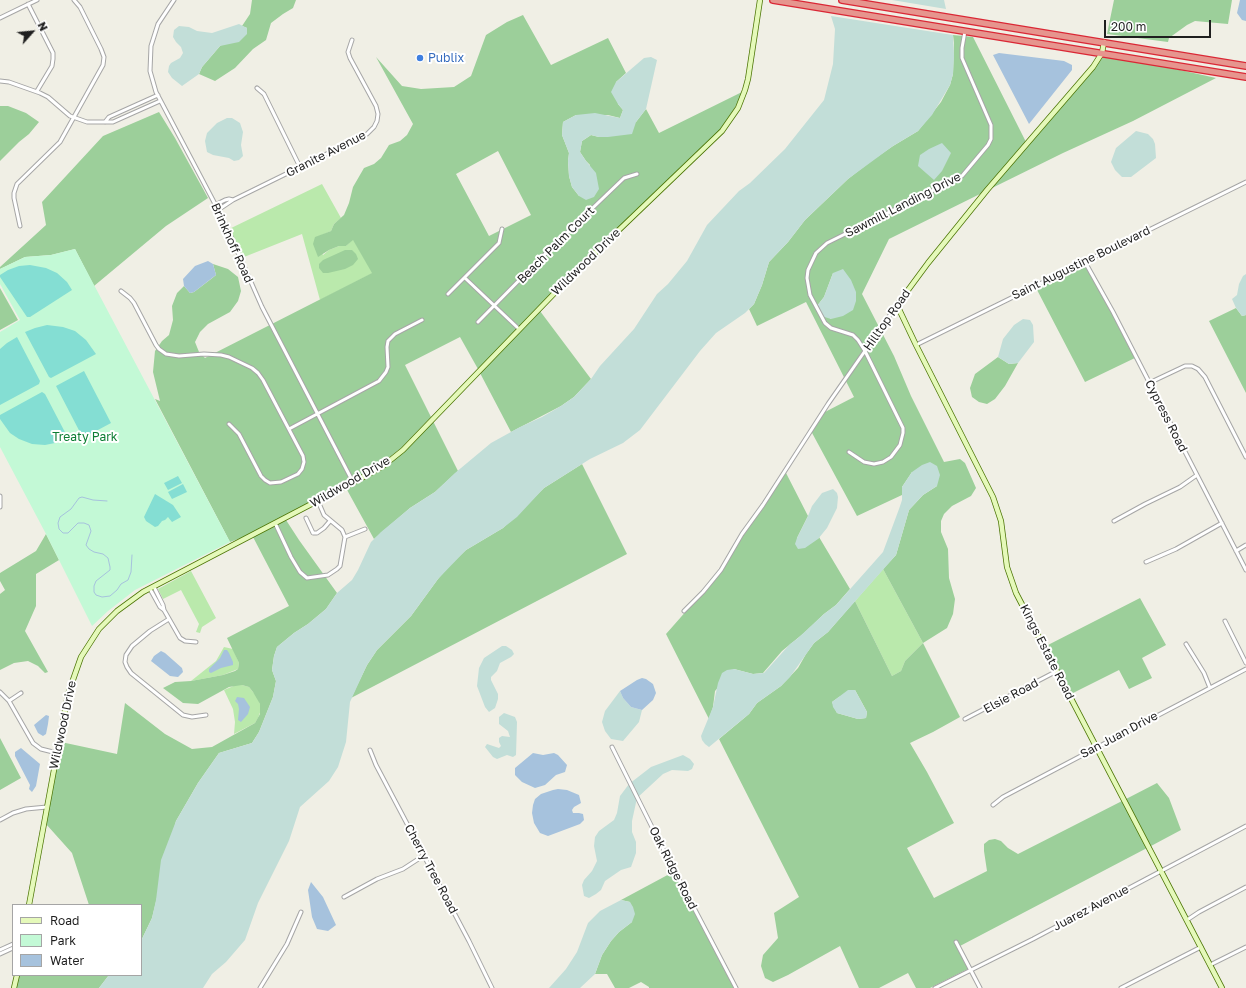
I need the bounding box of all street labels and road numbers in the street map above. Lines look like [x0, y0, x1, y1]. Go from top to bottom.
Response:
street label: Granite Avenue [284, 128, 368, 180]
street label: Sawmill Landing Drive [843, 170, 963, 240]
street label: Brinkhoff Road [208, 201, 256, 285]
street label: Beach Palm Court [514, 203, 598, 287]
street label: Saint Augustine Boulevard [1009, 223, 1153, 303]
street label: Wildwood Drive [549, 226, 623, 298]
street label: Hilltop Road [861, 287, 913, 353]
street label: Cypress Road [1142, 378, 1190, 454]
street label: Wildwood Drive [307, 453, 393, 511]
street label: Kings Estate Road [1017, 602, 1077, 702]
street label: Elsie Road [981, 676, 1041, 716]
street label: Wildwood Drive [47, 680, 79, 770]
street label: San Juan Drive [1078, 709, 1160, 761]
street label: Cherry Tree Road [401, 822, 461, 916]
street label: Oak Ridge Road [646, 824, 700, 912]
street label: Juarez Avenue [1051, 882, 1131, 934]

